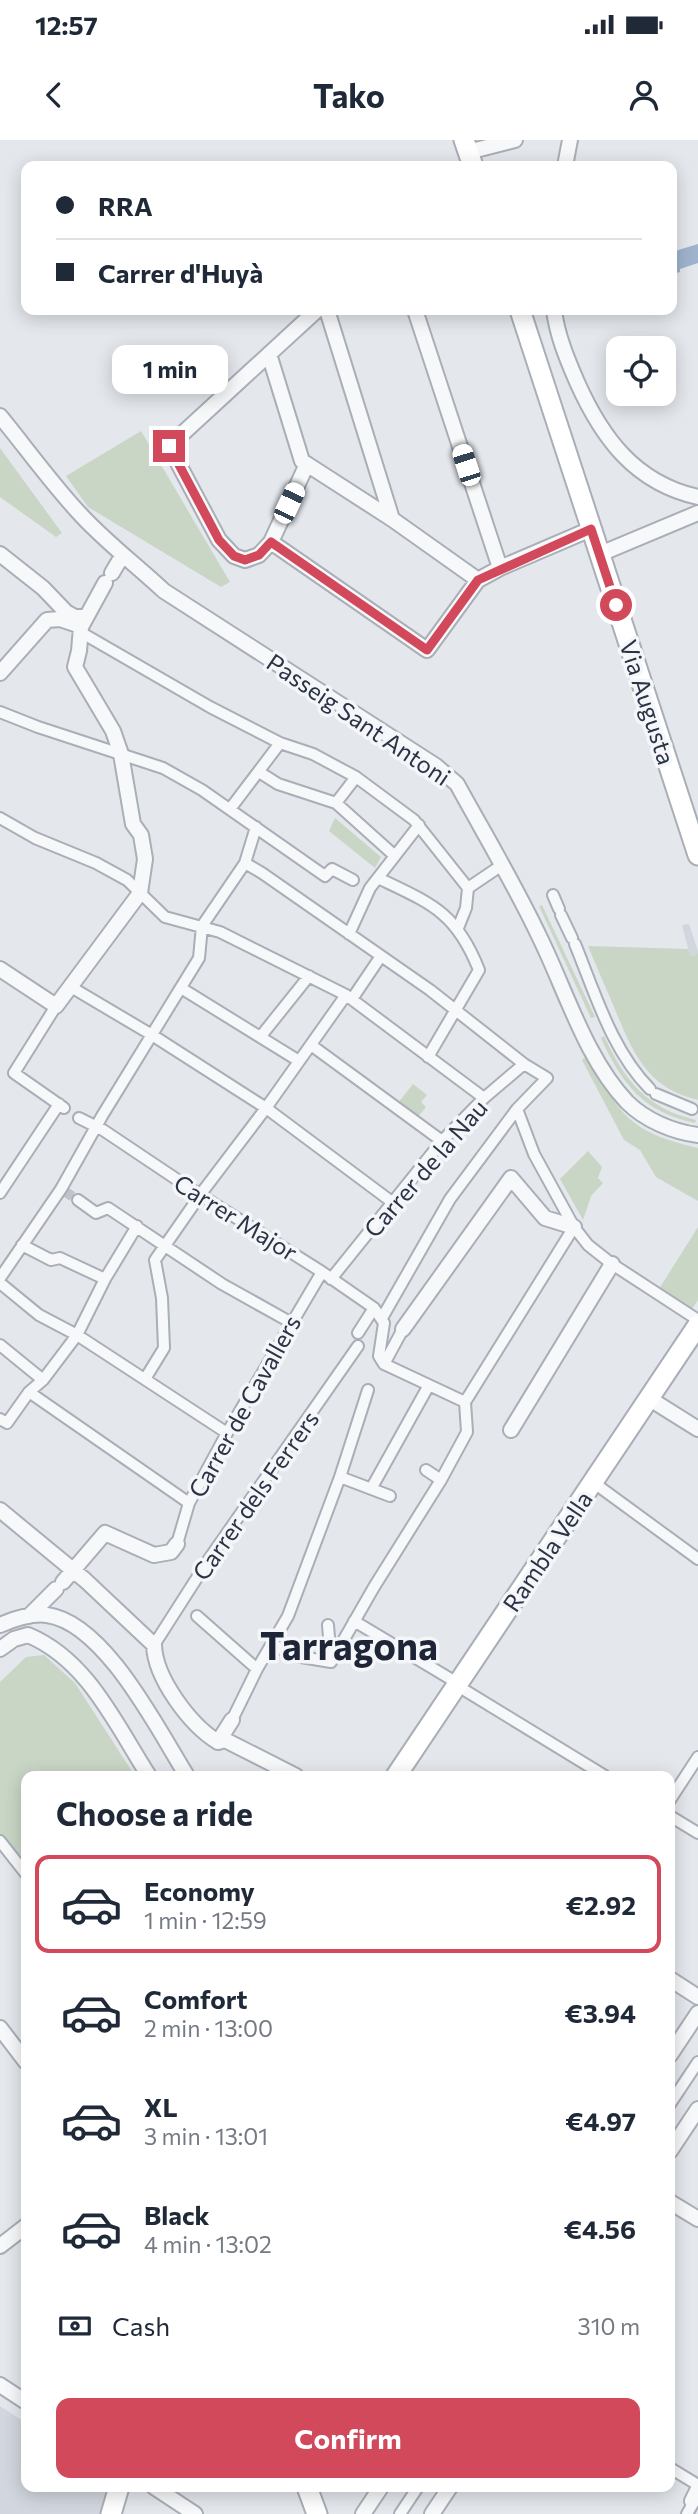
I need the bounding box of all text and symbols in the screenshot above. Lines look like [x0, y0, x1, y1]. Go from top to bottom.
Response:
text: 12:57 [35, 9, 98, 40]
text: Tako [313, 75, 385, 115]
icon: back [35, 76, 73, 114]
icon: person [625, 76, 663, 114]
text: RRA [98, 190, 153, 221]
text: Carrer d'Huyà [98, 257, 263, 288]
map controls [606, 336, 676, 406]
button: locate [606, 336, 676, 406]
callout: 1 min [111, 344, 227, 394]
text: 1 min [143, 355, 197, 383]
route end [153, 430, 185, 462]
car [450, 442, 483, 488]
car [271, 480, 308, 526]
route start [600, 589, 632, 621]
street label: Via Augusta [614, 636, 682, 768]
street label: Passeig Sant Antoni [262, 647, 456, 791]
street label: Carrer de la Nau [357, 1093, 493, 1243]
street label: Carrer Major [169, 1168, 303, 1267]
street label: Carrer de Cavallers [182, 1310, 306, 1502]
street label: Carrer dels Ferrers [186, 1405, 324, 1585]
street label: Rambla Vella [496, 1485, 598, 1617]
district label: Tarragona [260, 1621, 438, 1668]
text: Choose a ride [56, 1793, 253, 1833]
icon: car [60, 1873, 123, 1936]
text: Economy [144, 1875, 255, 1906]
text: €2.92 [566, 1889, 636, 1920]
text: 1 min · 12:59 [144, 1906, 267, 1934]
icon: car [60, 1981, 123, 2044]
text: Comfort [144, 1983, 247, 2014]
text: €3.94 [564, 1997, 636, 2028]
text: 2 min · 13:00 [144, 2014, 273, 2042]
icon: car [60, 2089, 123, 2152]
text: XL [144, 2091, 178, 2122]
text: €4.97 [565, 2105, 636, 2136]
text: 3 min · 13:01 [144, 2122, 268, 2150]
icon: car [60, 2197, 123, 2260]
text: Black [144, 2199, 210, 2230]
text: €4.56 [564, 2213, 636, 2244]
text: 4 min · 13:02 [144, 2230, 272, 2258]
icon: cash [56, 2307, 94, 2345]
text: Cash [112, 2310, 170, 2341]
text: 310 m [578, 2312, 640, 2340]
button: Confirm [56, 2398, 640, 2478]

